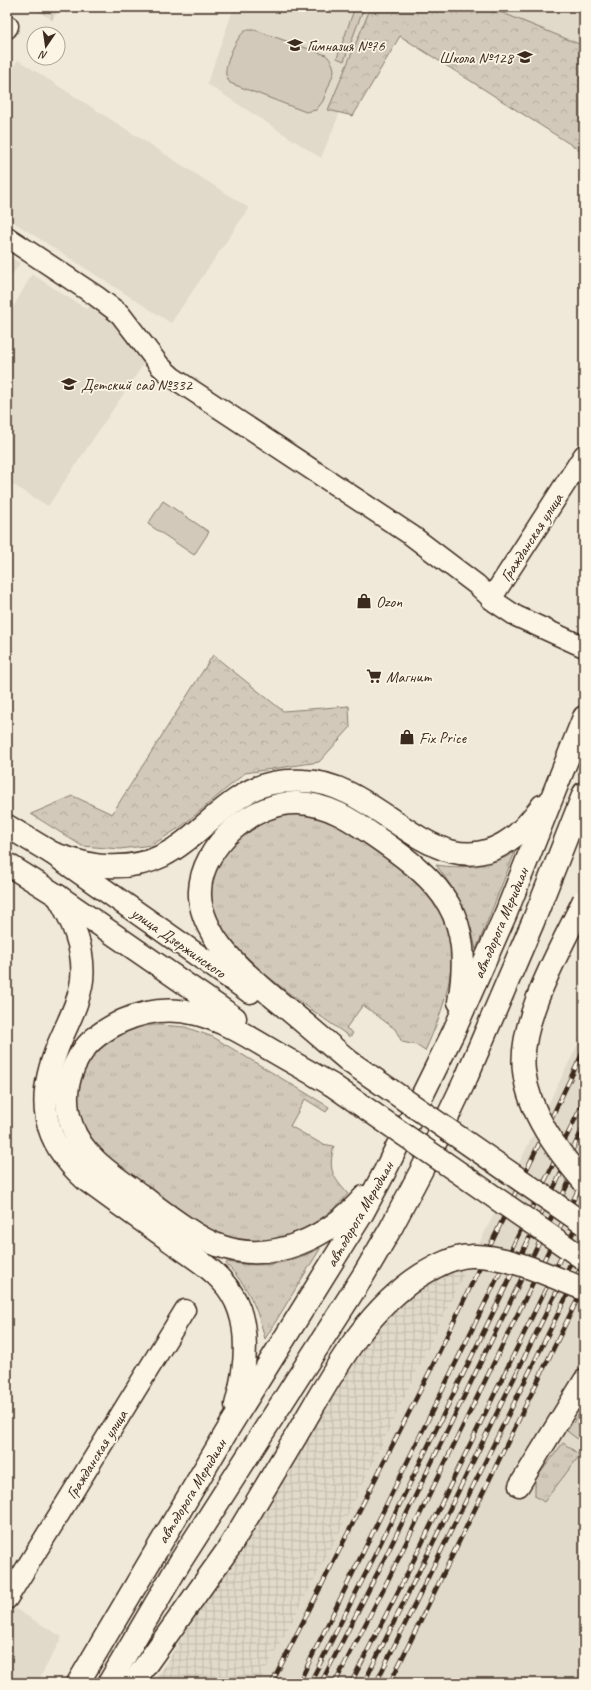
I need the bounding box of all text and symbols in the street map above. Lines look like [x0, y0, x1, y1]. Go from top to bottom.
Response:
north arrow [26, 26, 66, 66]
school or university icon: Гимназия №76 [286, 36, 304, 54]
place label: Гимназия №76 [307, 36, 386, 56]
text: N [37, 48, 49, 63]
place label: Школа №128 [439, 48, 515, 68]
school or university icon: Школа №128 [516, 48, 534, 66]
school or university icon: Детский cад №332 [60, 375, 78, 393]
place label: Детский cад №332 [81, 375, 194, 395]
street label: Гражданская улица [496, 489, 568, 585]
shop icon: Ozon [355, 592, 373, 610]
place label: Ozon [376, 592, 403, 612]
supermarket icon: Магнит [365, 667, 383, 685]
place label: Магнит [386, 667, 433, 687]
shop icon: Fix Price [398, 728, 416, 746]
place label: Fix Price [419, 728, 468, 748]
street label: автодорога Меридиан [468, 863, 534, 982]
street label: улица Дзержинского [126, 902, 231, 984]
street label: автодорога Меридиан [321, 1157, 399, 1271]
street label: Гражданская улица [62, 1405, 133, 1503]
street label: автодорога Меридиан [153, 1434, 232, 1548]

